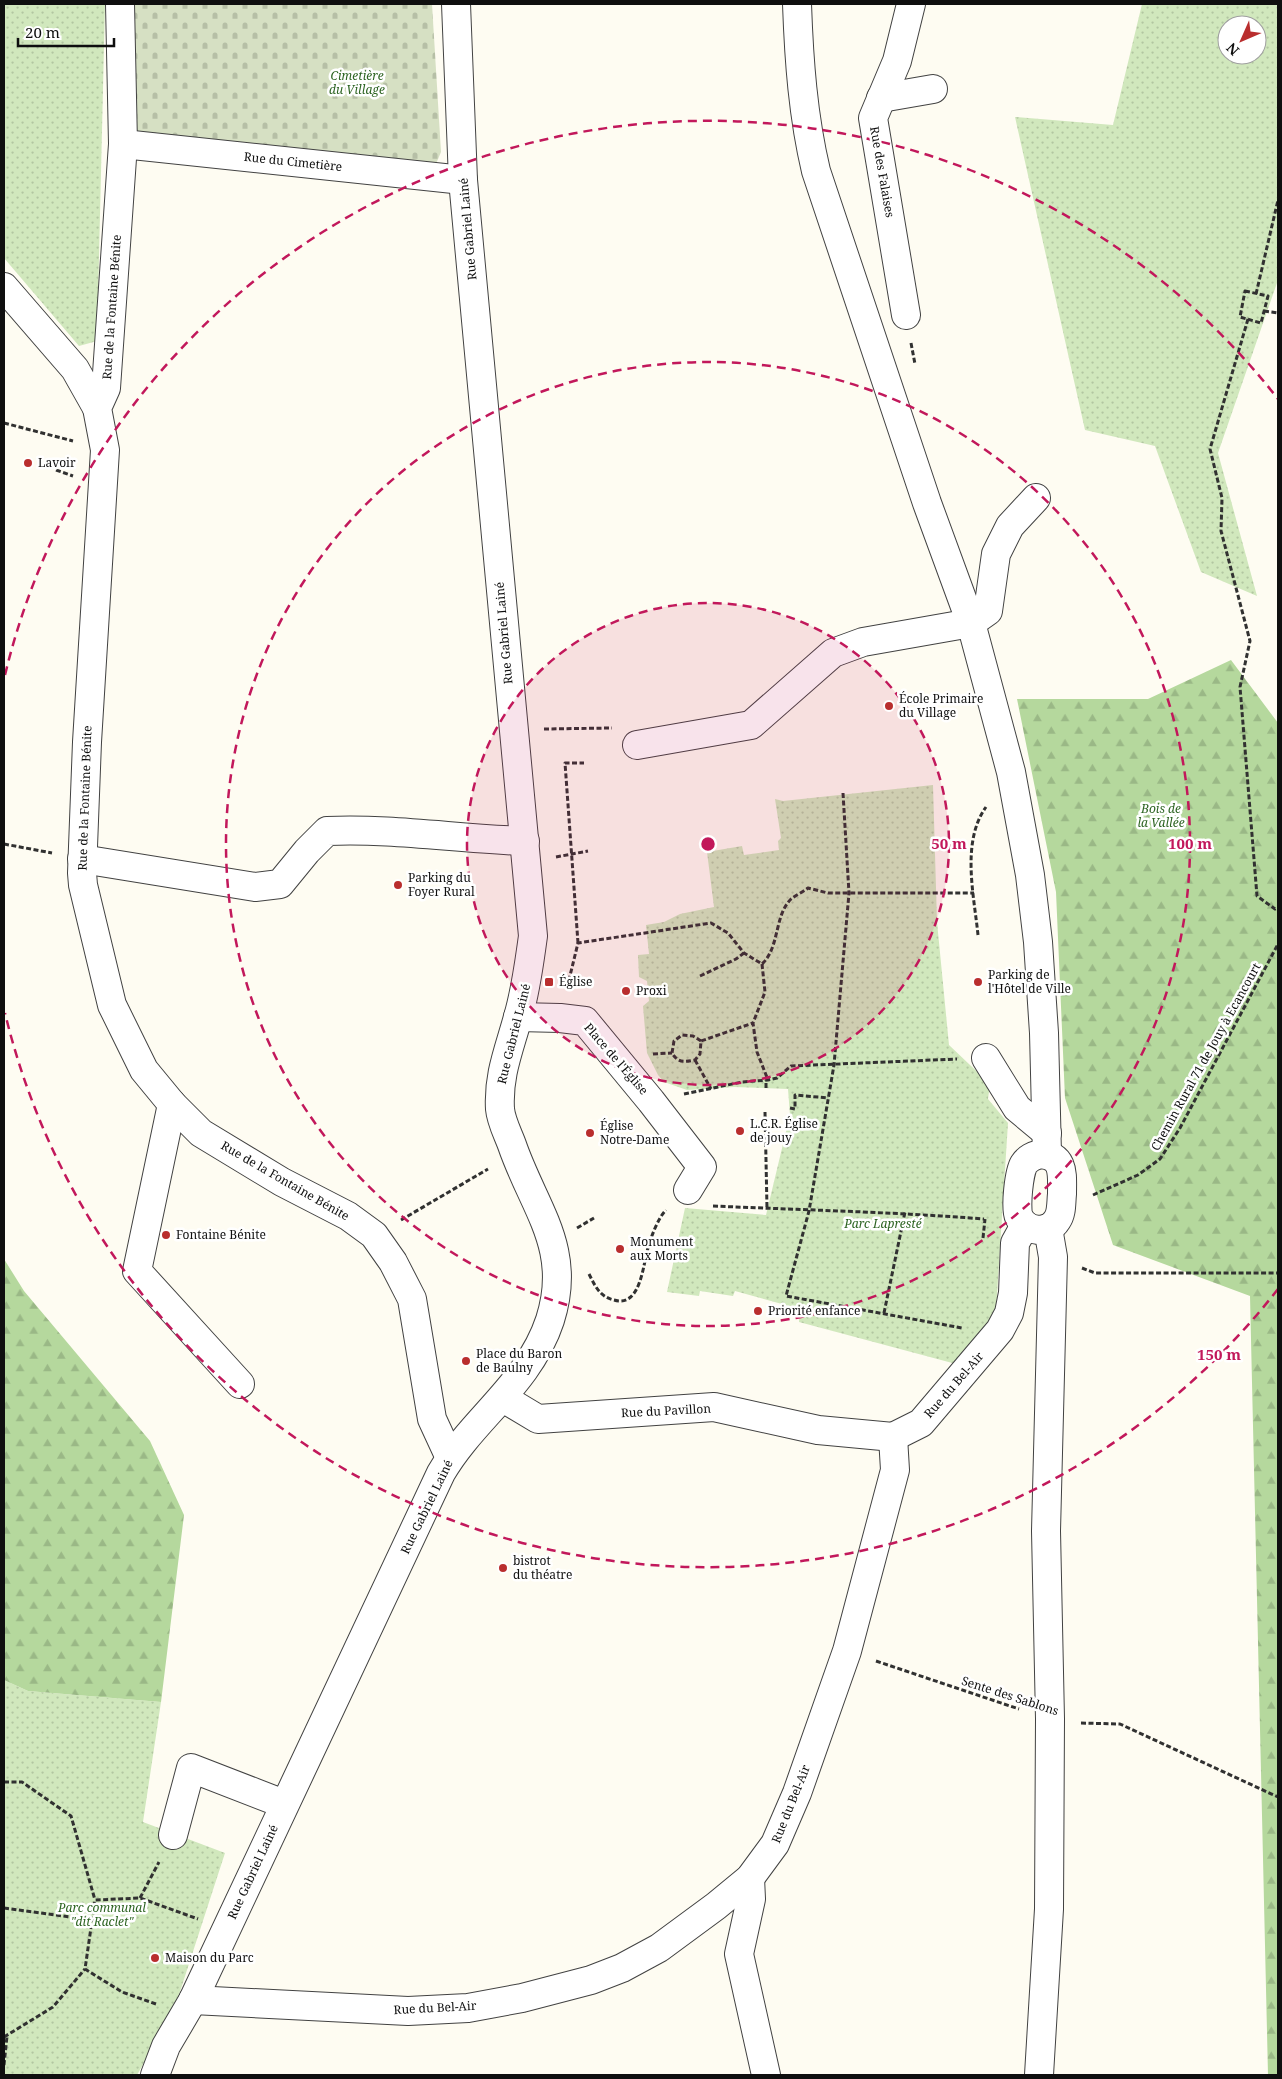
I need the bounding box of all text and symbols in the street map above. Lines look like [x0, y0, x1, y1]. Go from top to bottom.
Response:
scale bar [18, 15, 114, 47]
north arrow [1217, 15, 1267, 65]
text: 20 m [25, 22, 60, 42]
text: N [1222, 39, 1243, 60]
park label: Cimetière du Village [329, 67, 385, 98]
street label: Rue des Falaises [866, 125, 899, 219]
street label: Rue du Cimetière [243, 148, 343, 175]
street label: Rue Gabriel Lainé [455, 177, 480, 281]
street label: Rue de la Fontaine Bénite [98, 234, 125, 380]
place label: Lavoir [38, 454, 76, 471]
marker: Lavoir [22, 457, 34, 469]
street label: Rue Gabriel Lainé [491, 581, 516, 685]
place label: École Primaire du Village [899, 690, 983, 721]
marker: École Primaire du Village [883, 700, 895, 712]
street label: Rue de la Fontaine Bénite [73, 725, 96, 871]
park label: Bois de la Vallée [1137, 800, 1185, 831]
text: 50 m [931, 833, 967, 853]
text: 100 m [1168, 833, 1212, 853]
centre of rings [699, 835, 717, 853]
place label: Parking du Foyer Rural [408, 869, 475, 900]
marker: Parking du Foyer Rural [392, 879, 404, 891]
street label: Chemin Rural 71 de Jouy à Ecancourt [1147, 960, 1264, 1154]
place label: Parking de l'Hôtel de Ville [988, 966, 1071, 997]
place label: Église [559, 973, 592, 990]
marker: Église [543, 976, 555, 988]
marker: Parking de l'Hôtel de Ville [972, 976, 984, 988]
street label: Rue Gabriel Lainé [493, 982, 534, 1086]
place label: Proxi [636, 982, 667, 999]
marker: Proxi [620, 985, 632, 997]
street label: Place de l'Église [581, 1019, 652, 1098]
place label: L.C.R. Église de jouy [750, 1115, 818, 1146]
place label: Église Notre-Dame [600, 1117, 669, 1148]
marker: L.C.R. Église de jouy [734, 1125, 746, 1137]
marker: Église Notre-Dame [584, 1127, 596, 1139]
street label: Rue de la Fontaine Bénite [218, 1137, 352, 1224]
park label: Parc Lapresté [843, 1215, 923, 1232]
place label: Fontaine Bénite [176, 1226, 266, 1243]
marker: Fontaine Bénite [160, 1229, 172, 1241]
place label: Monument aux Morts [630, 1233, 693, 1264]
marker: Monument aux Morts [614, 1243, 626, 1255]
place label: Priorité enfance [768, 1302, 860, 1319]
marker: Priorité enfance [752, 1305, 764, 1317]
text: 150 m [1197, 1344, 1241, 1364]
place label: Place du Baron de Baulny [476, 1345, 562, 1376]
street label: Rue du Bel-Air [920, 1348, 987, 1421]
marker: Place du Baron de Baulny [460, 1355, 472, 1367]
street label: Rue du Pavillon [621, 1400, 712, 1421]
street label: Rue Gabriel Lainé [396, 1457, 457, 1557]
place label: bistrot du théatre [513, 1552, 572, 1583]
marker: bistrot du théatre [497, 1562, 509, 1574]
street label: Sente des Sablons [959, 1672, 1061, 1719]
street label: Rue du Bel-Air [767, 1762, 814, 1845]
street label: Rue Gabriel Lainé [223, 1822, 282, 1922]
park label: Parc communal "dit Raclet" [57, 1899, 146, 1930]
place label: Maison du Parc [165, 1949, 254, 1966]
marker: Maison du Parc [149, 1952, 161, 1964]
street label: Rue du Bel-Air [393, 1997, 477, 2018]

